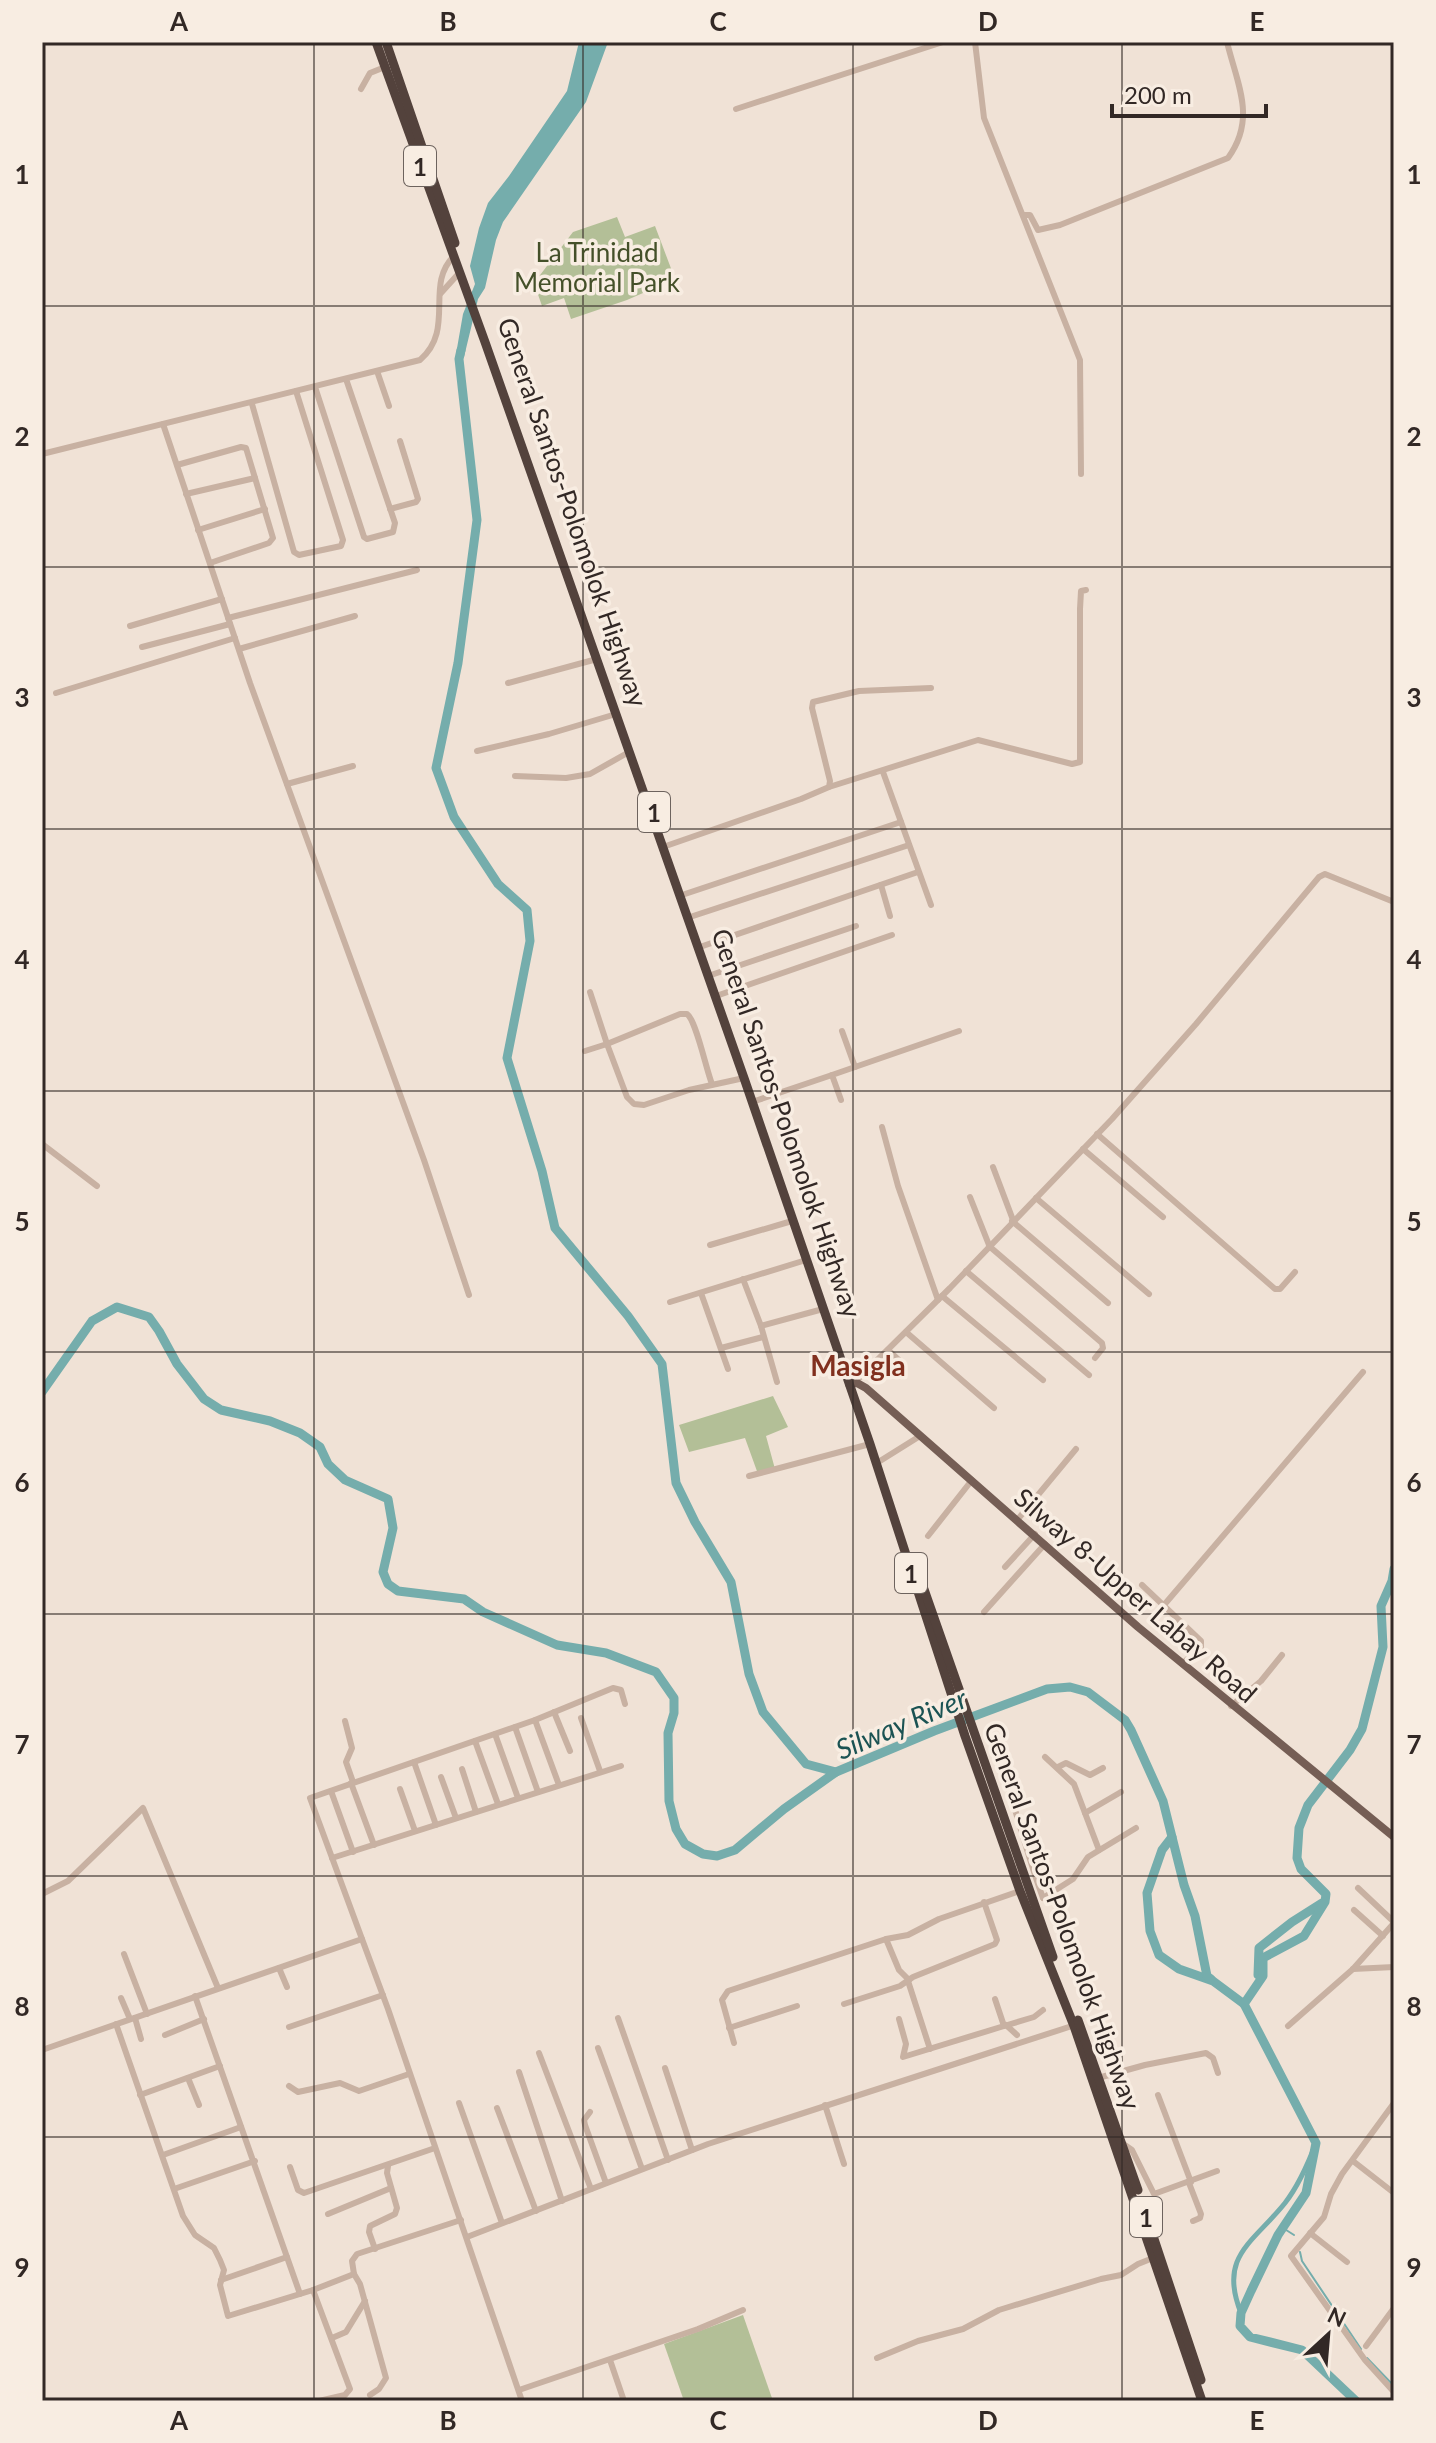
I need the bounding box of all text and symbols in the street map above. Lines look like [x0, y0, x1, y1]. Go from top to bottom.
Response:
text: A [169, 5, 189, 37]
text: B [439, 5, 457, 37]
text: C [709, 5, 727, 37]
text: D [978, 5, 998, 37]
text: E [1250, 5, 1264, 37]
scale bar [1112, 68, 1266, 118]
text: 200 m [1124, 80, 1192, 109]
road number: 1 [404, 146, 436, 186]
text: 1 [14, 158, 30, 190]
text: 1 [1406, 158, 1422, 190]
park label: La Trinidad Memorial Park [514, 236, 681, 298]
street label: General Santos-Polomolok Highway [491, 313, 655, 711]
text: 2 [14, 420, 30, 452]
text: 2 [1406, 420, 1422, 452]
text: 3 [14, 681, 30, 713]
text: 3 [1406, 681, 1422, 713]
road number: 1 [638, 792, 670, 832]
street label: General Santos-Polomolok Highway [705, 924, 869, 1322]
text: 4 [14, 943, 30, 975]
text: 4 [1406, 943, 1422, 975]
text: 5 [14, 1205, 30, 1237]
text: 5 [1406, 1205, 1422, 1237]
district label: Masigla [810, 1348, 906, 1382]
text: 6 [14, 1466, 30, 1498]
text: 6 [1406, 1466, 1422, 1498]
street label: Silway 8-Upper Labay Road [1008, 1481, 1264, 1709]
road number: 1 [895, 1553, 927, 1593]
water label: Silway River [830, 1680, 972, 1766]
street label: General Santos-Polomolok Highway [978, 1718, 1148, 2114]
text: 7 [14, 1728, 30, 1760]
text: 7 [1406, 1728, 1422, 1760]
text: 8 [14, 1990, 30, 2022]
text: 8 [1406, 1990, 1422, 2022]
road number: 1 [1130, 2197, 1162, 2237]
text: 9 [14, 2251, 30, 2283]
text: 9 [1406, 2251, 1422, 2283]
north arrow [1288, 2295, 1368, 2375]
text: N [1323, 2301, 1351, 2332]
text: A [169, 2404, 189, 2436]
text: B [439, 2404, 457, 2436]
text: C [709, 2404, 727, 2436]
text: D [978, 2404, 998, 2436]
text: E [1250, 2404, 1264, 2436]

